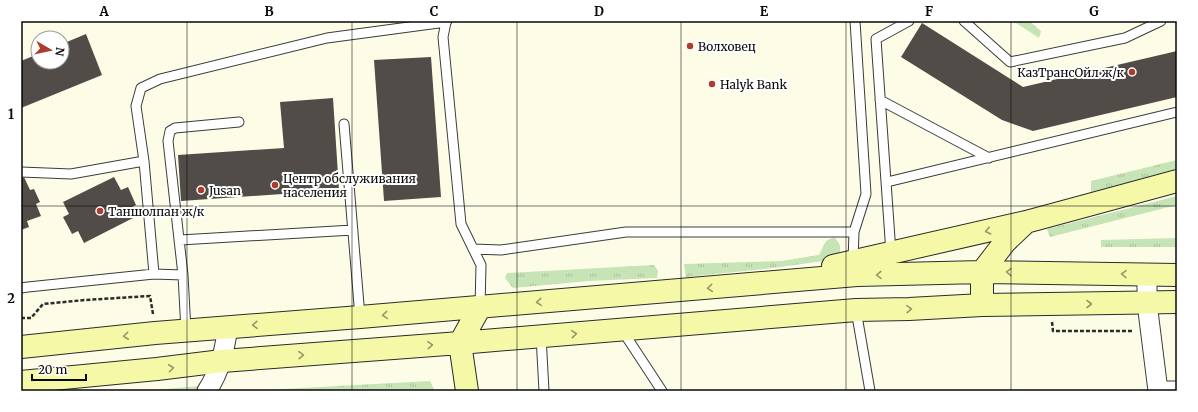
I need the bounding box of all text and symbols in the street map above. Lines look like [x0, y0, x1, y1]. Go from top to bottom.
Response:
text: A [98, 3, 109, 20]
text: B [264, 3, 274, 20]
text: C [430, 3, 439, 20]
text: D [594, 3, 604, 20]
text: E [760, 3, 769, 20]
text: F [925, 3, 933, 20]
text: G [1089, 3, 1099, 20]
north arrow [30, 30, 70, 70]
place label: Волховец [698, 39, 756, 54]
marker: Волховец [685, 41, 695, 51]
text: N [52, 46, 67, 57]
place label: КазТрансОйл ж/к [1017, 65, 1124, 80]
marker: КазТрансОйл ж/к [1127, 67, 1137, 77]
place label: Halyk Bank [720, 77, 787, 92]
marker: Halyk Bank [707, 79, 717, 89]
text: 1 [8, 106, 14, 123]
place label: Центр обслуживания населения [283, 171, 416, 200]
marker: Центр обслуживания населения [270, 180, 280, 190]
place label: Jusan [208, 183, 241, 198]
marker: Jusan [196, 185, 206, 195]
place label: Таншолпан ж/к [108, 204, 205, 219]
marker: Таншолпан ж/к [95, 206, 105, 216]
one-way arrow [985, 226, 991, 234]
one-way arrow [1006, 268, 1012, 276]
one-way arrow [876, 270, 882, 279]
one-way arrow [1121, 270, 1127, 278]
one-way arrow [707, 283, 713, 292]
text: 2 [7, 290, 15, 307]
one-way arrow [536, 297, 542, 306]
one-way arrow [1086, 300, 1092, 308]
one-way arrow [906, 304, 912, 313]
one-way arrow [382, 311, 388, 320]
one-way arrow [252, 321, 258, 330]
one-way arrow [571, 329, 577, 338]
one-way arrow [123, 331, 129, 340]
one-way arrow [427, 341, 433, 350]
one-way arrow [298, 351, 304, 360]
scale bar [32, 356, 86, 382]
text: 20 m [38, 362, 67, 377]
one-way arrow [168, 363, 174, 372]

